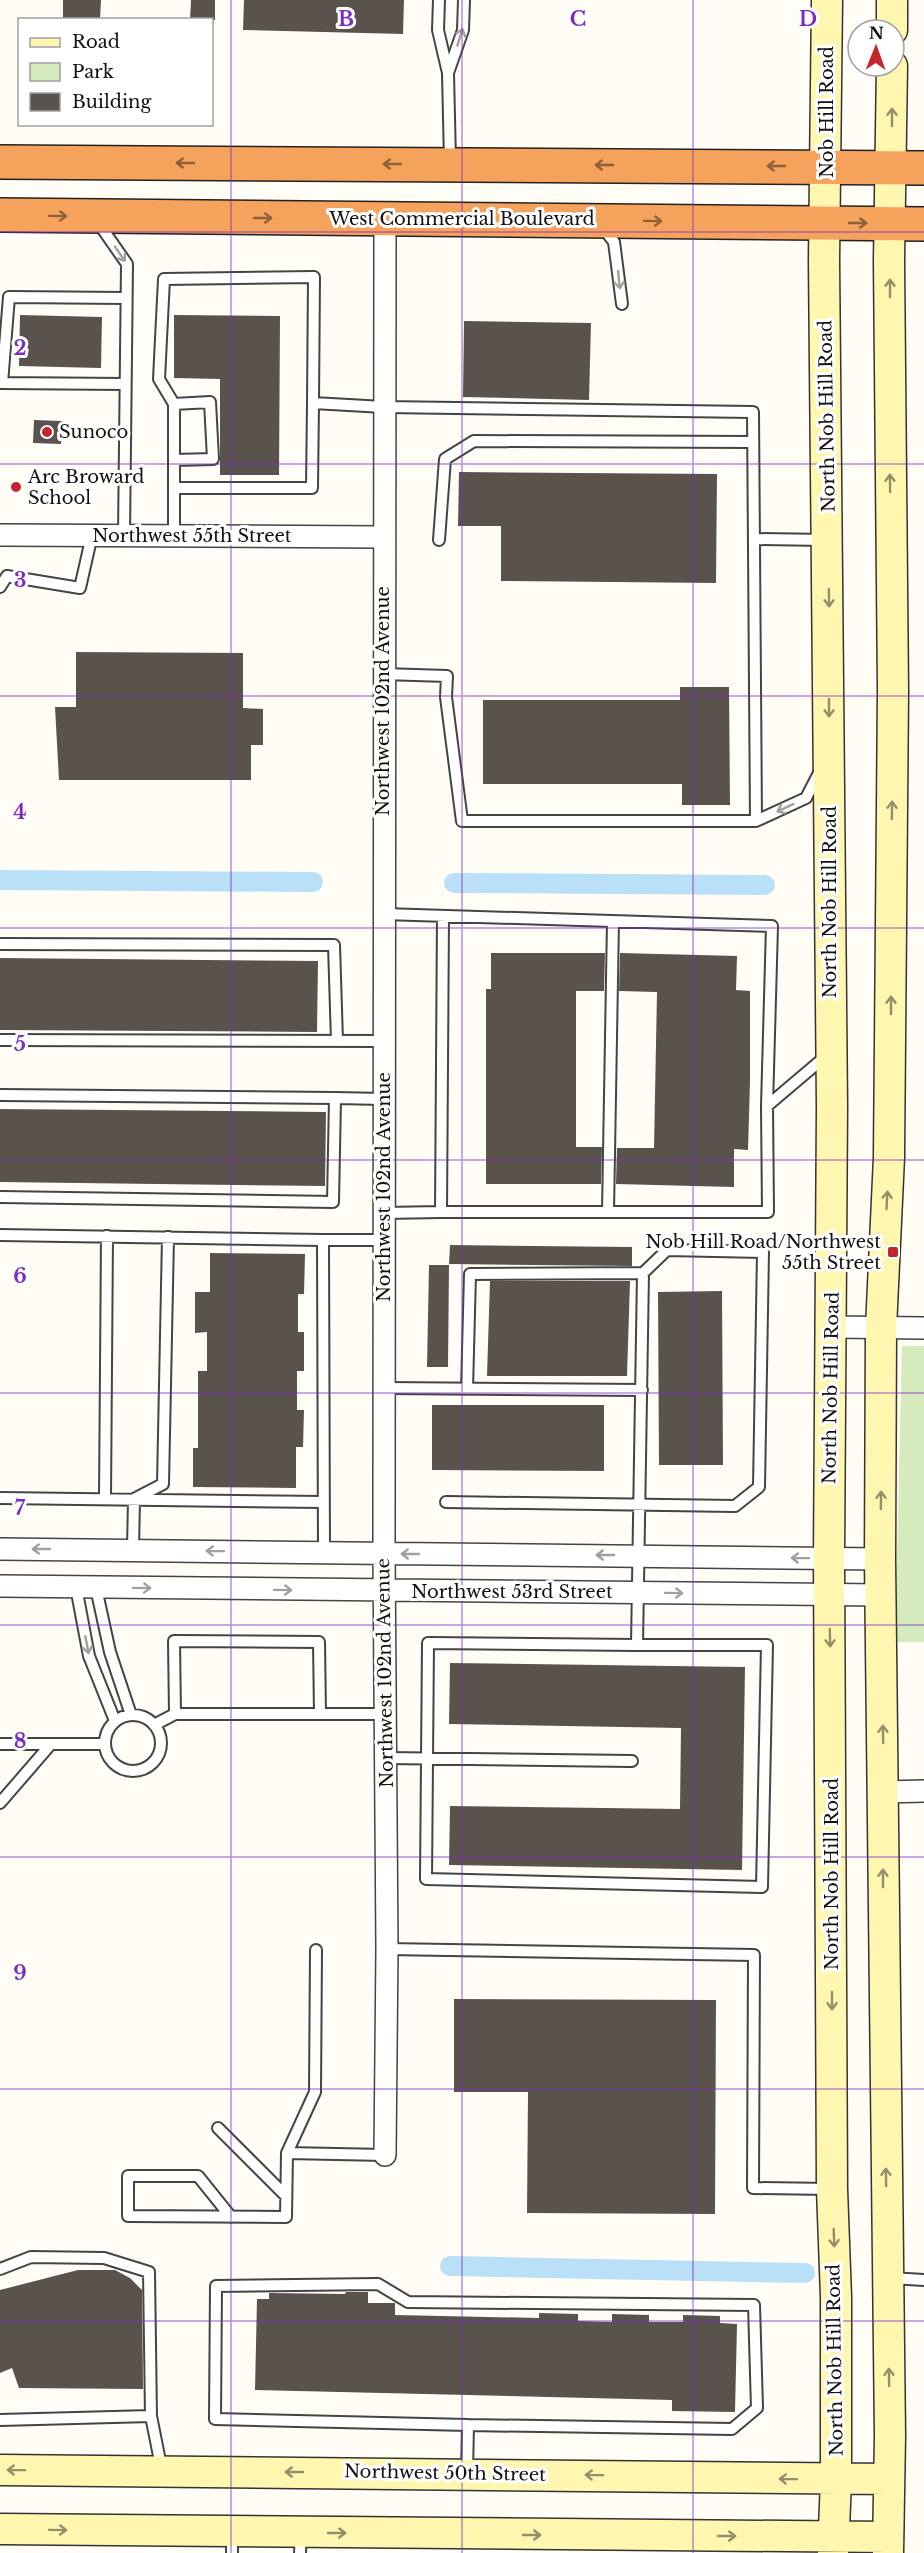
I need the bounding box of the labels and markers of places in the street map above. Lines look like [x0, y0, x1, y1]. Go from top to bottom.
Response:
place label: Sunoco [59, 421, 128, 443]
marker: Sunoco [40, 425, 54, 439]
place label: Arc Broward School [27, 466, 144, 509]
marker: Arc Broward School [9, 480, 23, 494]
place label: Nob Hill Road/Northwest 55th Street [646, 1231, 881, 1274]
marker: Nob Hill Road/Northwest 55th Street [886, 1245, 900, 1259]

